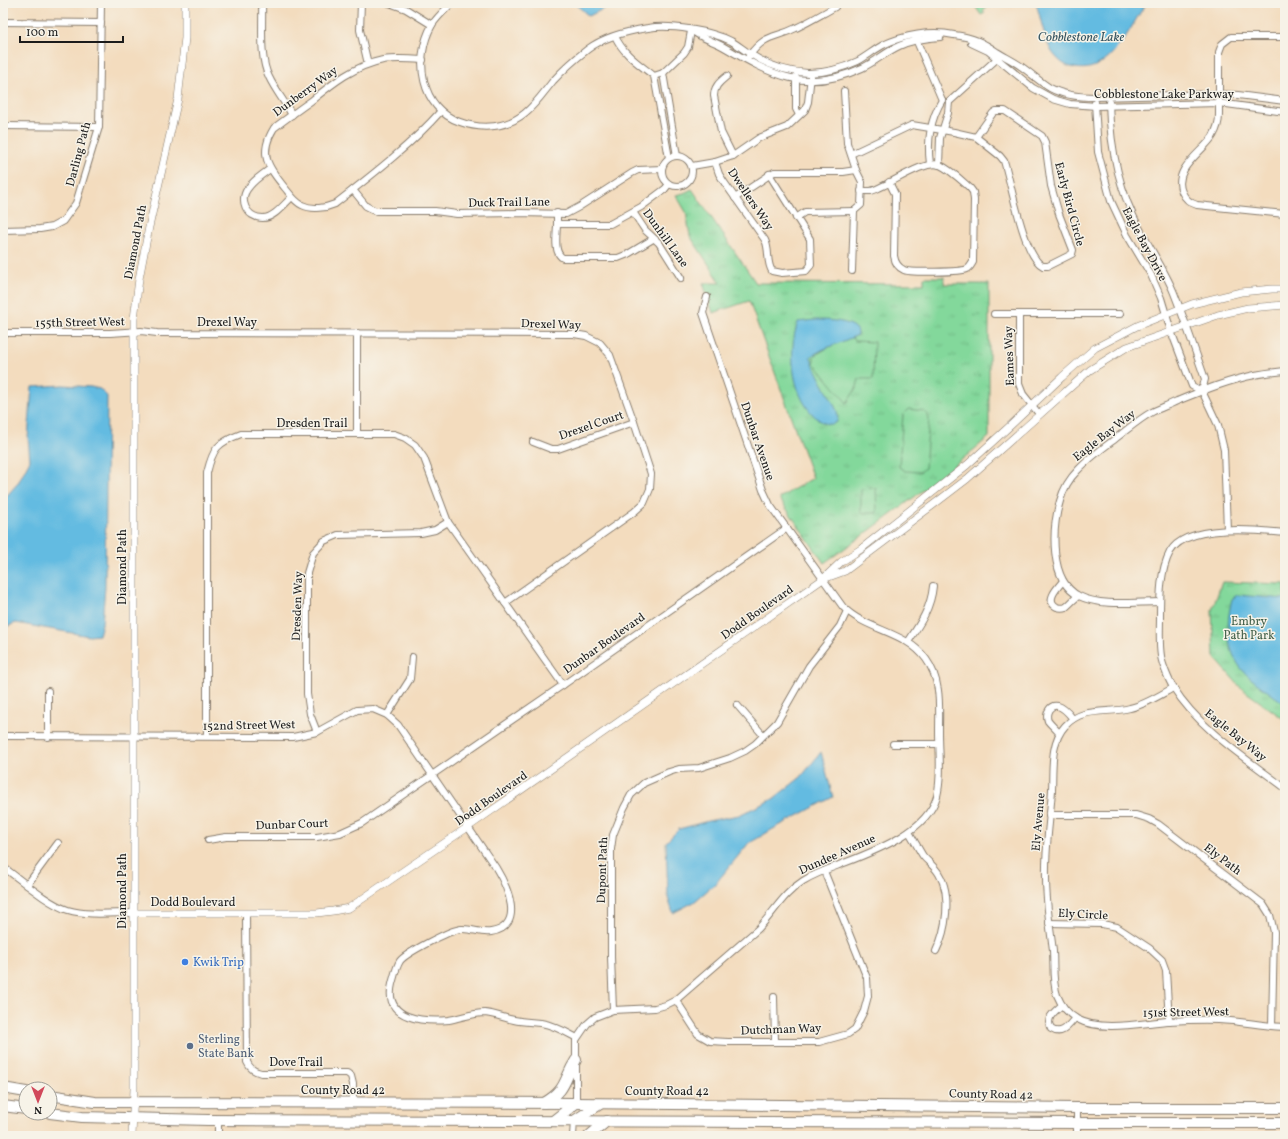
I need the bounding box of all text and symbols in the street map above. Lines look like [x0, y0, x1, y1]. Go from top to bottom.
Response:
scale bar [20, 18, 123, 44]
text: 100 m [26, 25, 59, 41]
water label: Cobblestone Lake [1038, 29, 1124, 47]
street label: Dunberry Way [270, 63, 342, 121]
street label: Cobblestone Lake Parkway [1094, 87, 1235, 103]
street label: Darling Path [63, 120, 95, 189]
street label: Early Bird Circle [1050, 160, 1088, 248]
street label: Dwellers Way [723, 165, 777, 234]
street label: Duck Trail Lane [468, 194, 550, 212]
street label: Diamond Path [121, 203, 151, 281]
street label: Eagle Bay Drive [1118, 205, 1171, 285]
street label: Dunhill Lane [639, 206, 692, 271]
street label: 155th Street West [35, 314, 125, 332]
street label: Drexel Way [197, 315, 258, 331]
street label: Drexel Way [521, 316, 582, 334]
street label: Eames Way [1001, 325, 1019, 386]
street label: Dunbar Avenue [736, 400, 778, 483]
street label: Eagle Bay Way [1070, 406, 1140, 465]
street label: Drexel Court [557, 407, 626, 444]
street label: Dresden Trail [276, 416, 348, 432]
street label: Diamond Path [115, 529, 131, 605]
street label: Dresden Way [289, 570, 307, 641]
street label: Dodd Boulevard [718, 582, 797, 644]
street label: Dunbar Boulevard [560, 609, 649, 678]
park label: Embry Path Park [1223, 614, 1275, 644]
street label: Eagle Bay Way [1201, 706, 1270, 766]
street label: 152nd Street West [202, 717, 296, 735]
street label: Dodd Boulevard [452, 768, 531, 830]
street label: Ely Avenue [1028, 792, 1050, 852]
street label: Dunbar Court [255, 816, 329, 834]
street label: Dundee Avenue [796, 831, 879, 879]
street label: Dupont Path [594, 836, 612, 904]
street label: Ely Path [1200, 840, 1245, 879]
street label: Diamond Path [115, 853, 131, 929]
street label: Dodd Boulevard [151, 895, 236, 911]
street label: Ely Circle [1057, 906, 1109, 924]
place label: Kwik Trip [193, 955, 244, 971]
marker: Kwik Trip [180, 957, 190, 967]
street label: 151st Street West [1143, 1004, 1229, 1022]
street label: Dutchman Way [740, 1021, 822, 1039]
place label: Sterling State Bank [198, 1032, 254, 1062]
marker: Sterling State Bank [185, 1041, 195, 1051]
street label: Dove Trail [269, 1055, 323, 1071]
north arrow [18, 1081, 58, 1121]
street label: County Road 42 [301, 1083, 385, 1099]
street label: County Road 42 [625, 1084, 709, 1100]
street label: County Road 42 [949, 1086, 1033, 1104]
text: N [34, 1102, 42, 1117]

